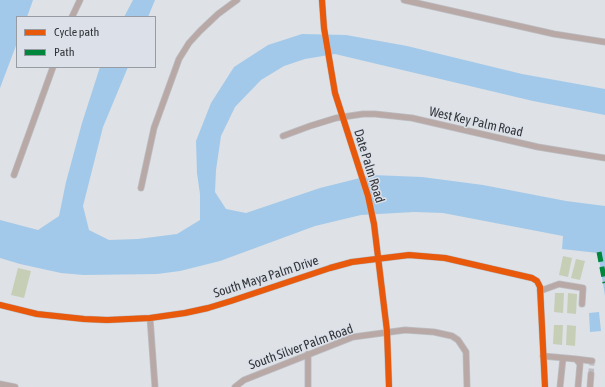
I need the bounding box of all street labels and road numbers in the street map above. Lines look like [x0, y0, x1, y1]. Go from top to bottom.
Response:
street label: West Key Palm Road [428, 104, 524, 140]
street label: Date Palm Road [350, 127, 388, 205]
street label: South Maya Palm Drive [212, 253, 320, 301]
street label: South Silver Palm Road [247, 321, 355, 373]

